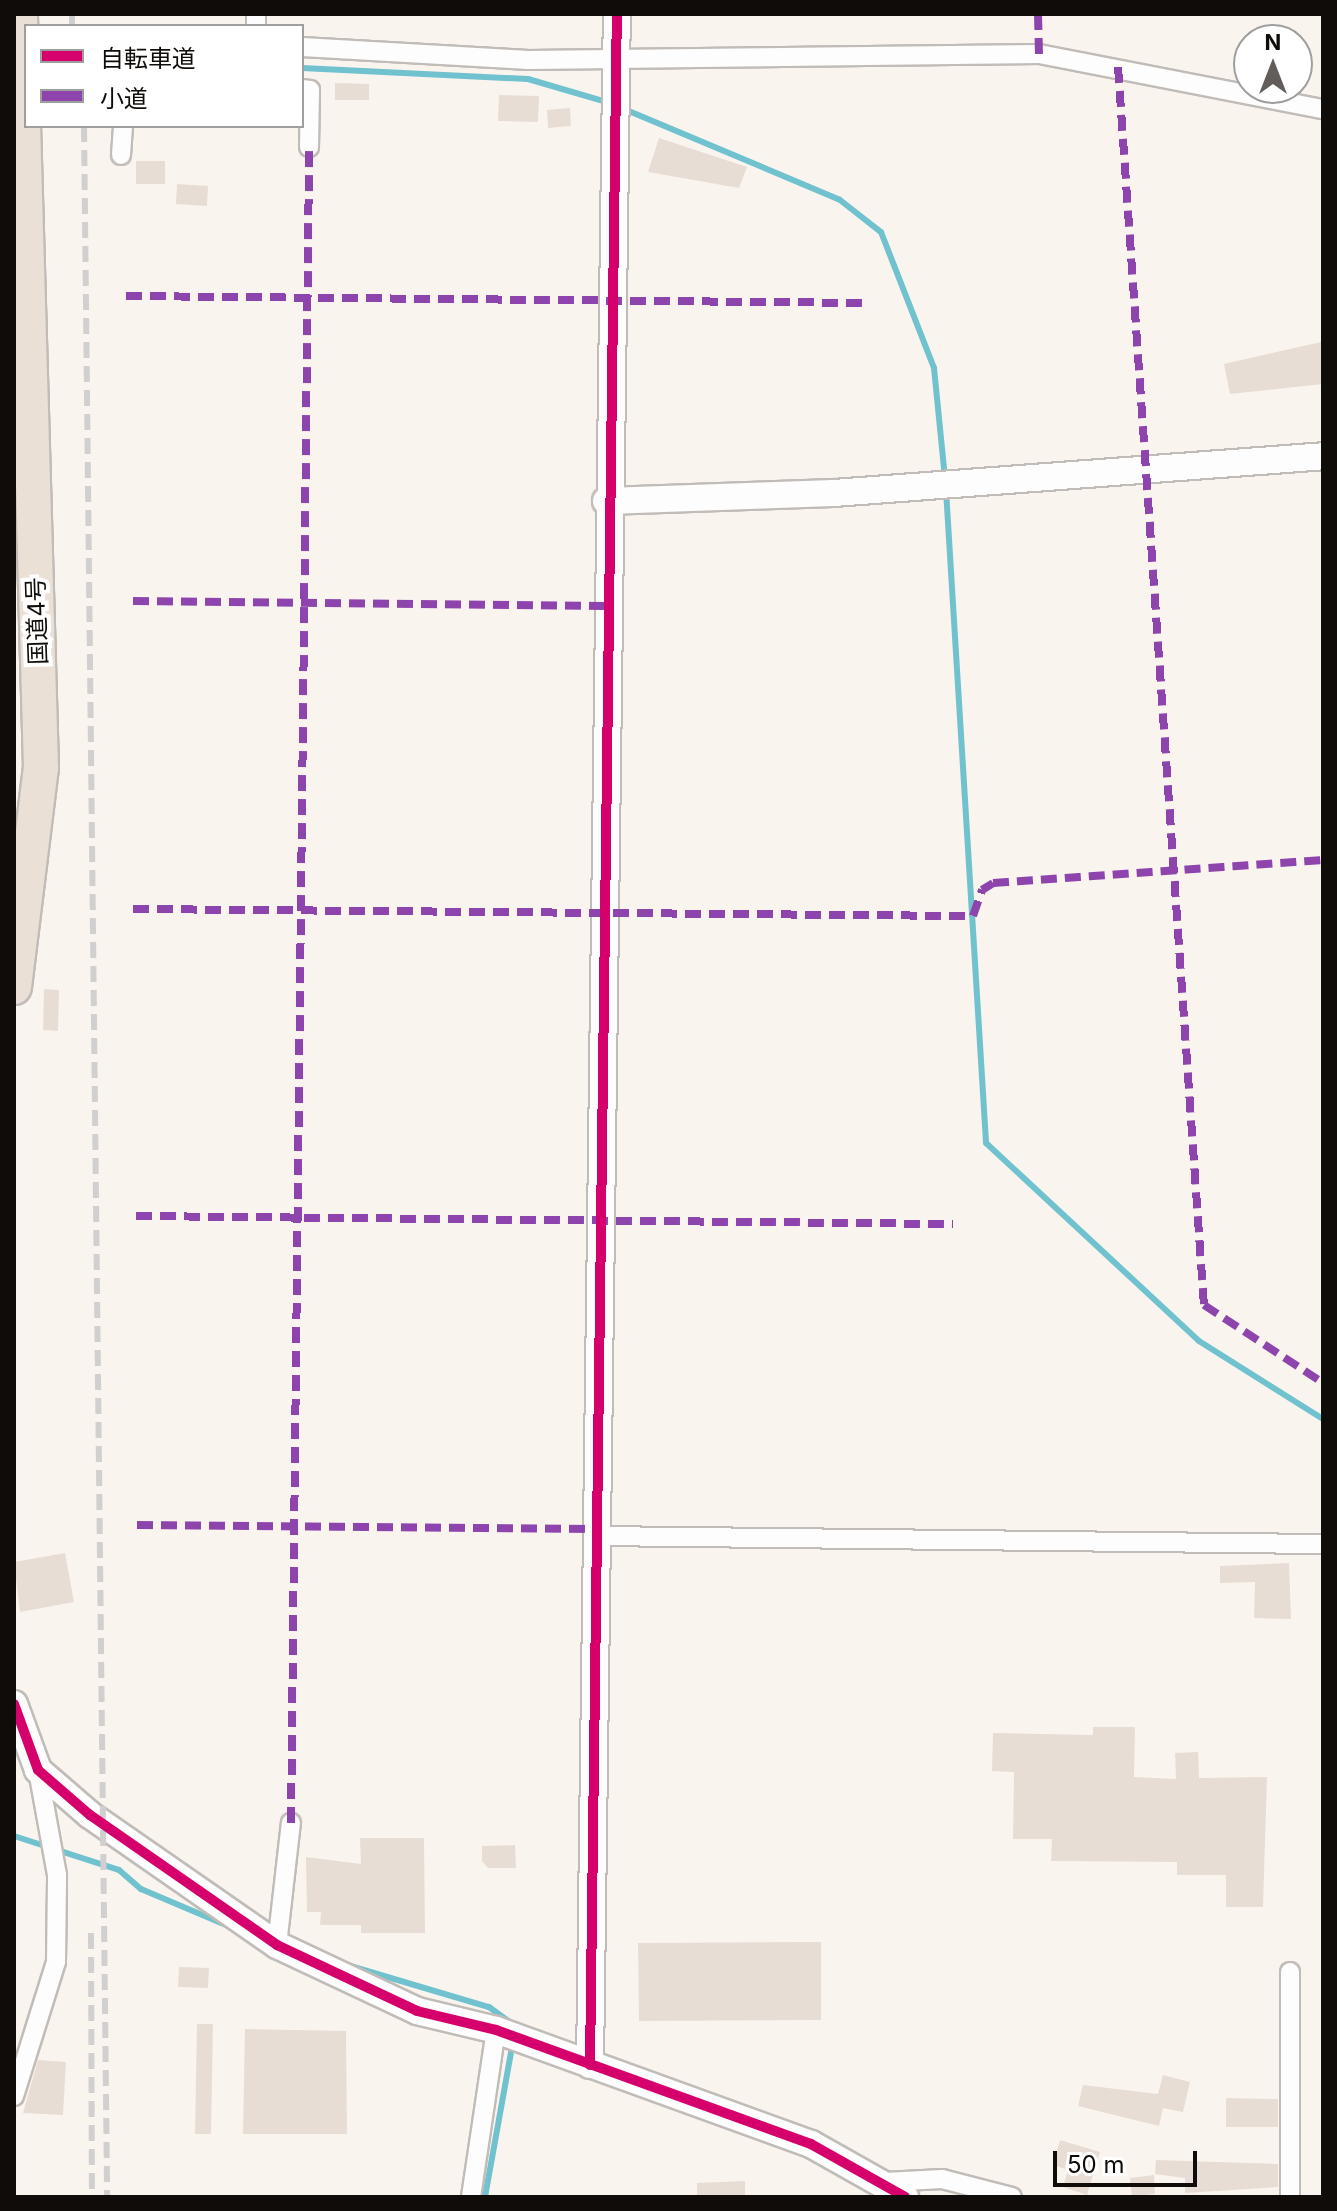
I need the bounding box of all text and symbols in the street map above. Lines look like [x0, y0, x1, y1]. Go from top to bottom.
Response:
legend [24, 24, 304, 128]
north arrow [1233, 24, 1313, 104]
text: N [1265, 29, 1281, 55]
text: 自転車道 [100, 44, 196, 73]
text: 小道 [100, 84, 148, 113]
street label: 国道4号 [21, 577, 53, 665]
scale bar [1057, 2135, 1201, 2185]
text: 50 m [1067, 2150, 1125, 2179]

